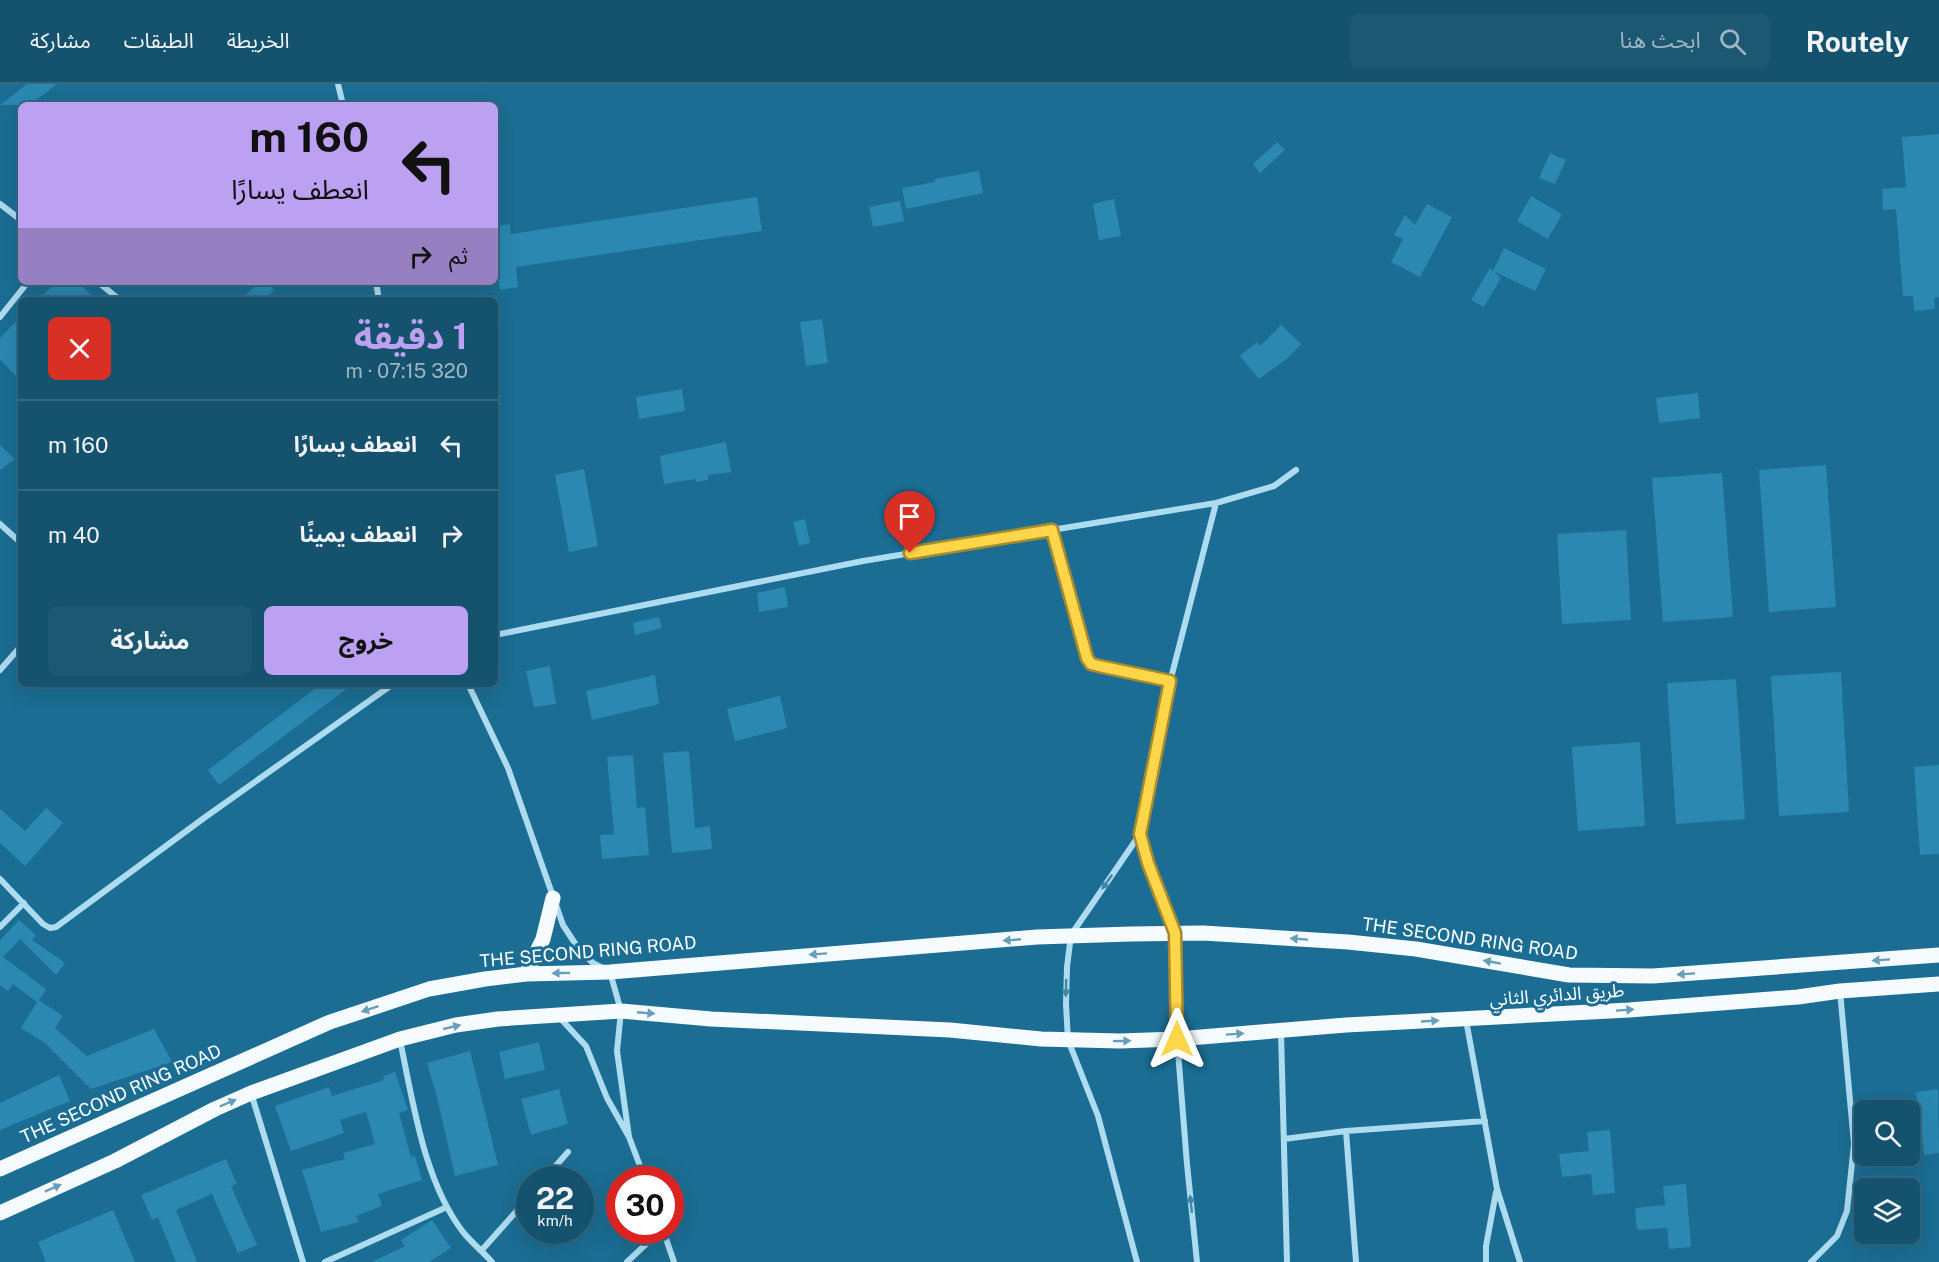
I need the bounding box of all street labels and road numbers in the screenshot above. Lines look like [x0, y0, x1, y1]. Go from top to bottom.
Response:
street label: THE SECOND RING ROAD [1361, 913, 1579, 964]
street label: THE SECOND RING ROAD [479, 932, 697, 971]
street label: طريق الدائري الثاني [1489, 979, 1625, 1013]
street label: THE SECOND RING ROAD [17, 1040, 224, 1147]

